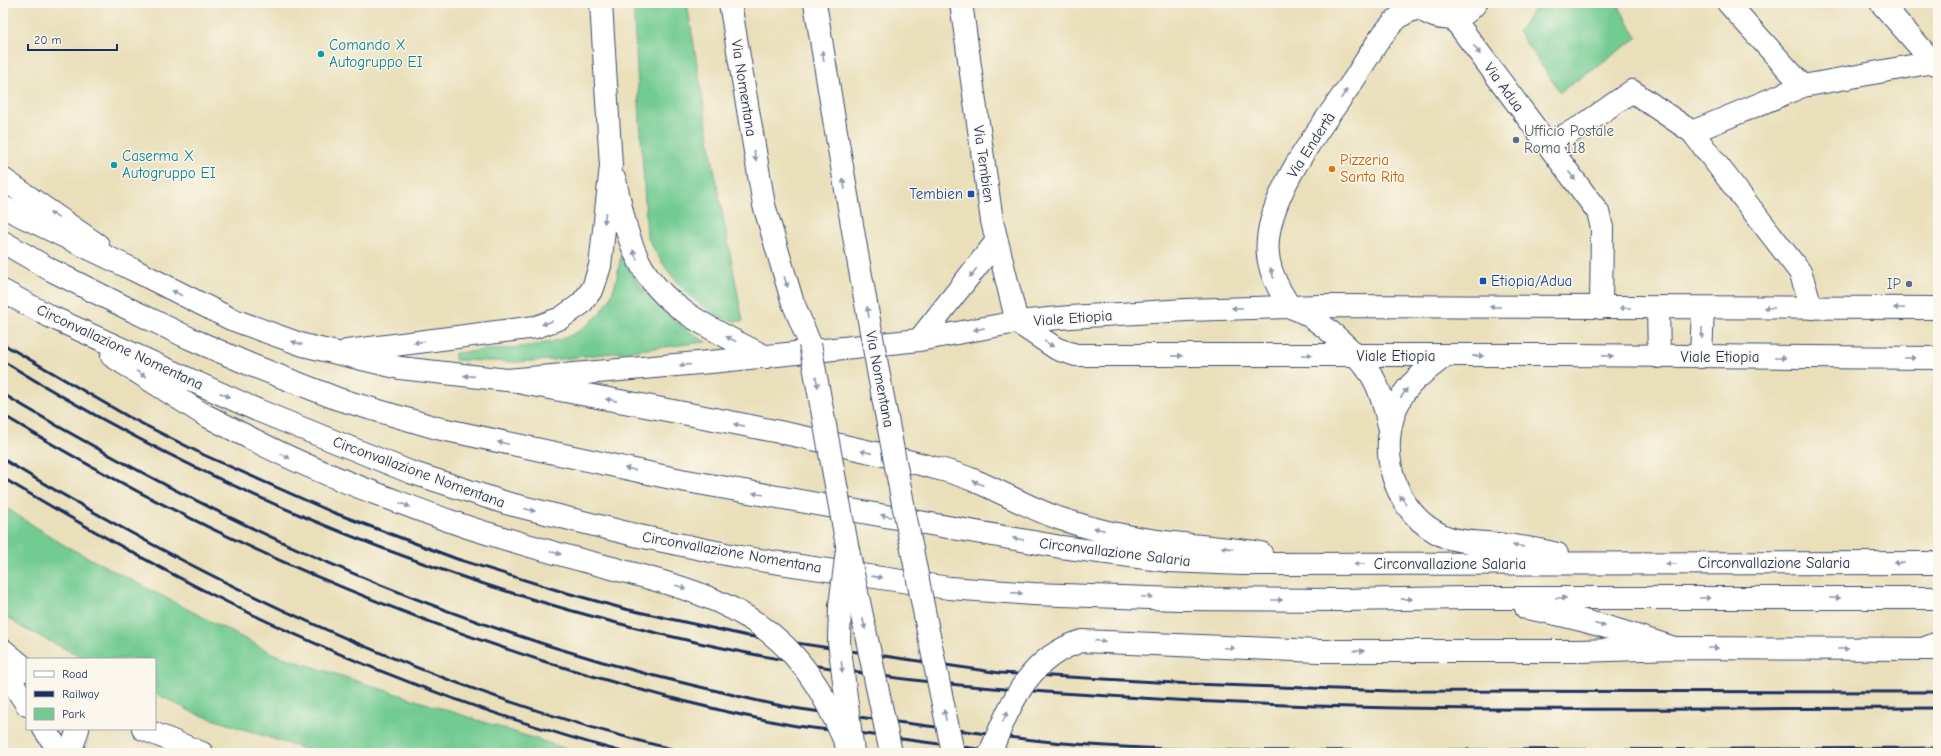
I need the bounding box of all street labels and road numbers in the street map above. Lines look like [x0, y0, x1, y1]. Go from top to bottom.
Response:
street label: Via Nomentana [727, 38, 761, 138]
street label: Via Adua [1480, 59, 1528, 115]
street label: Via Endertà [1283, 109, 1339, 181]
street label: Via Tembien [970, 124, 998, 204]
street label: Circonvallazione Nomentana [34, 300, 206, 394]
street label: Viale Etiopia [1033, 306, 1113, 330]
street label: Via Nomentana [862, 329, 898, 429]
street label: Viale Etiopia [1357, 347, 1435, 365]
street label: Viale Etiopia [1681, 348, 1759, 366]
street label: Circonvallazione Nomentana [330, 432, 508, 512]
street label: Circonvallazione Nomentana [641, 527, 823, 577]
street label: Circonvallazione Salaria [1038, 534, 1192, 570]
street label: Circonvallazione Salaria [1698, 554, 1850, 572]
street label: Circonvallazione Salaria [1374, 555, 1526, 573]

